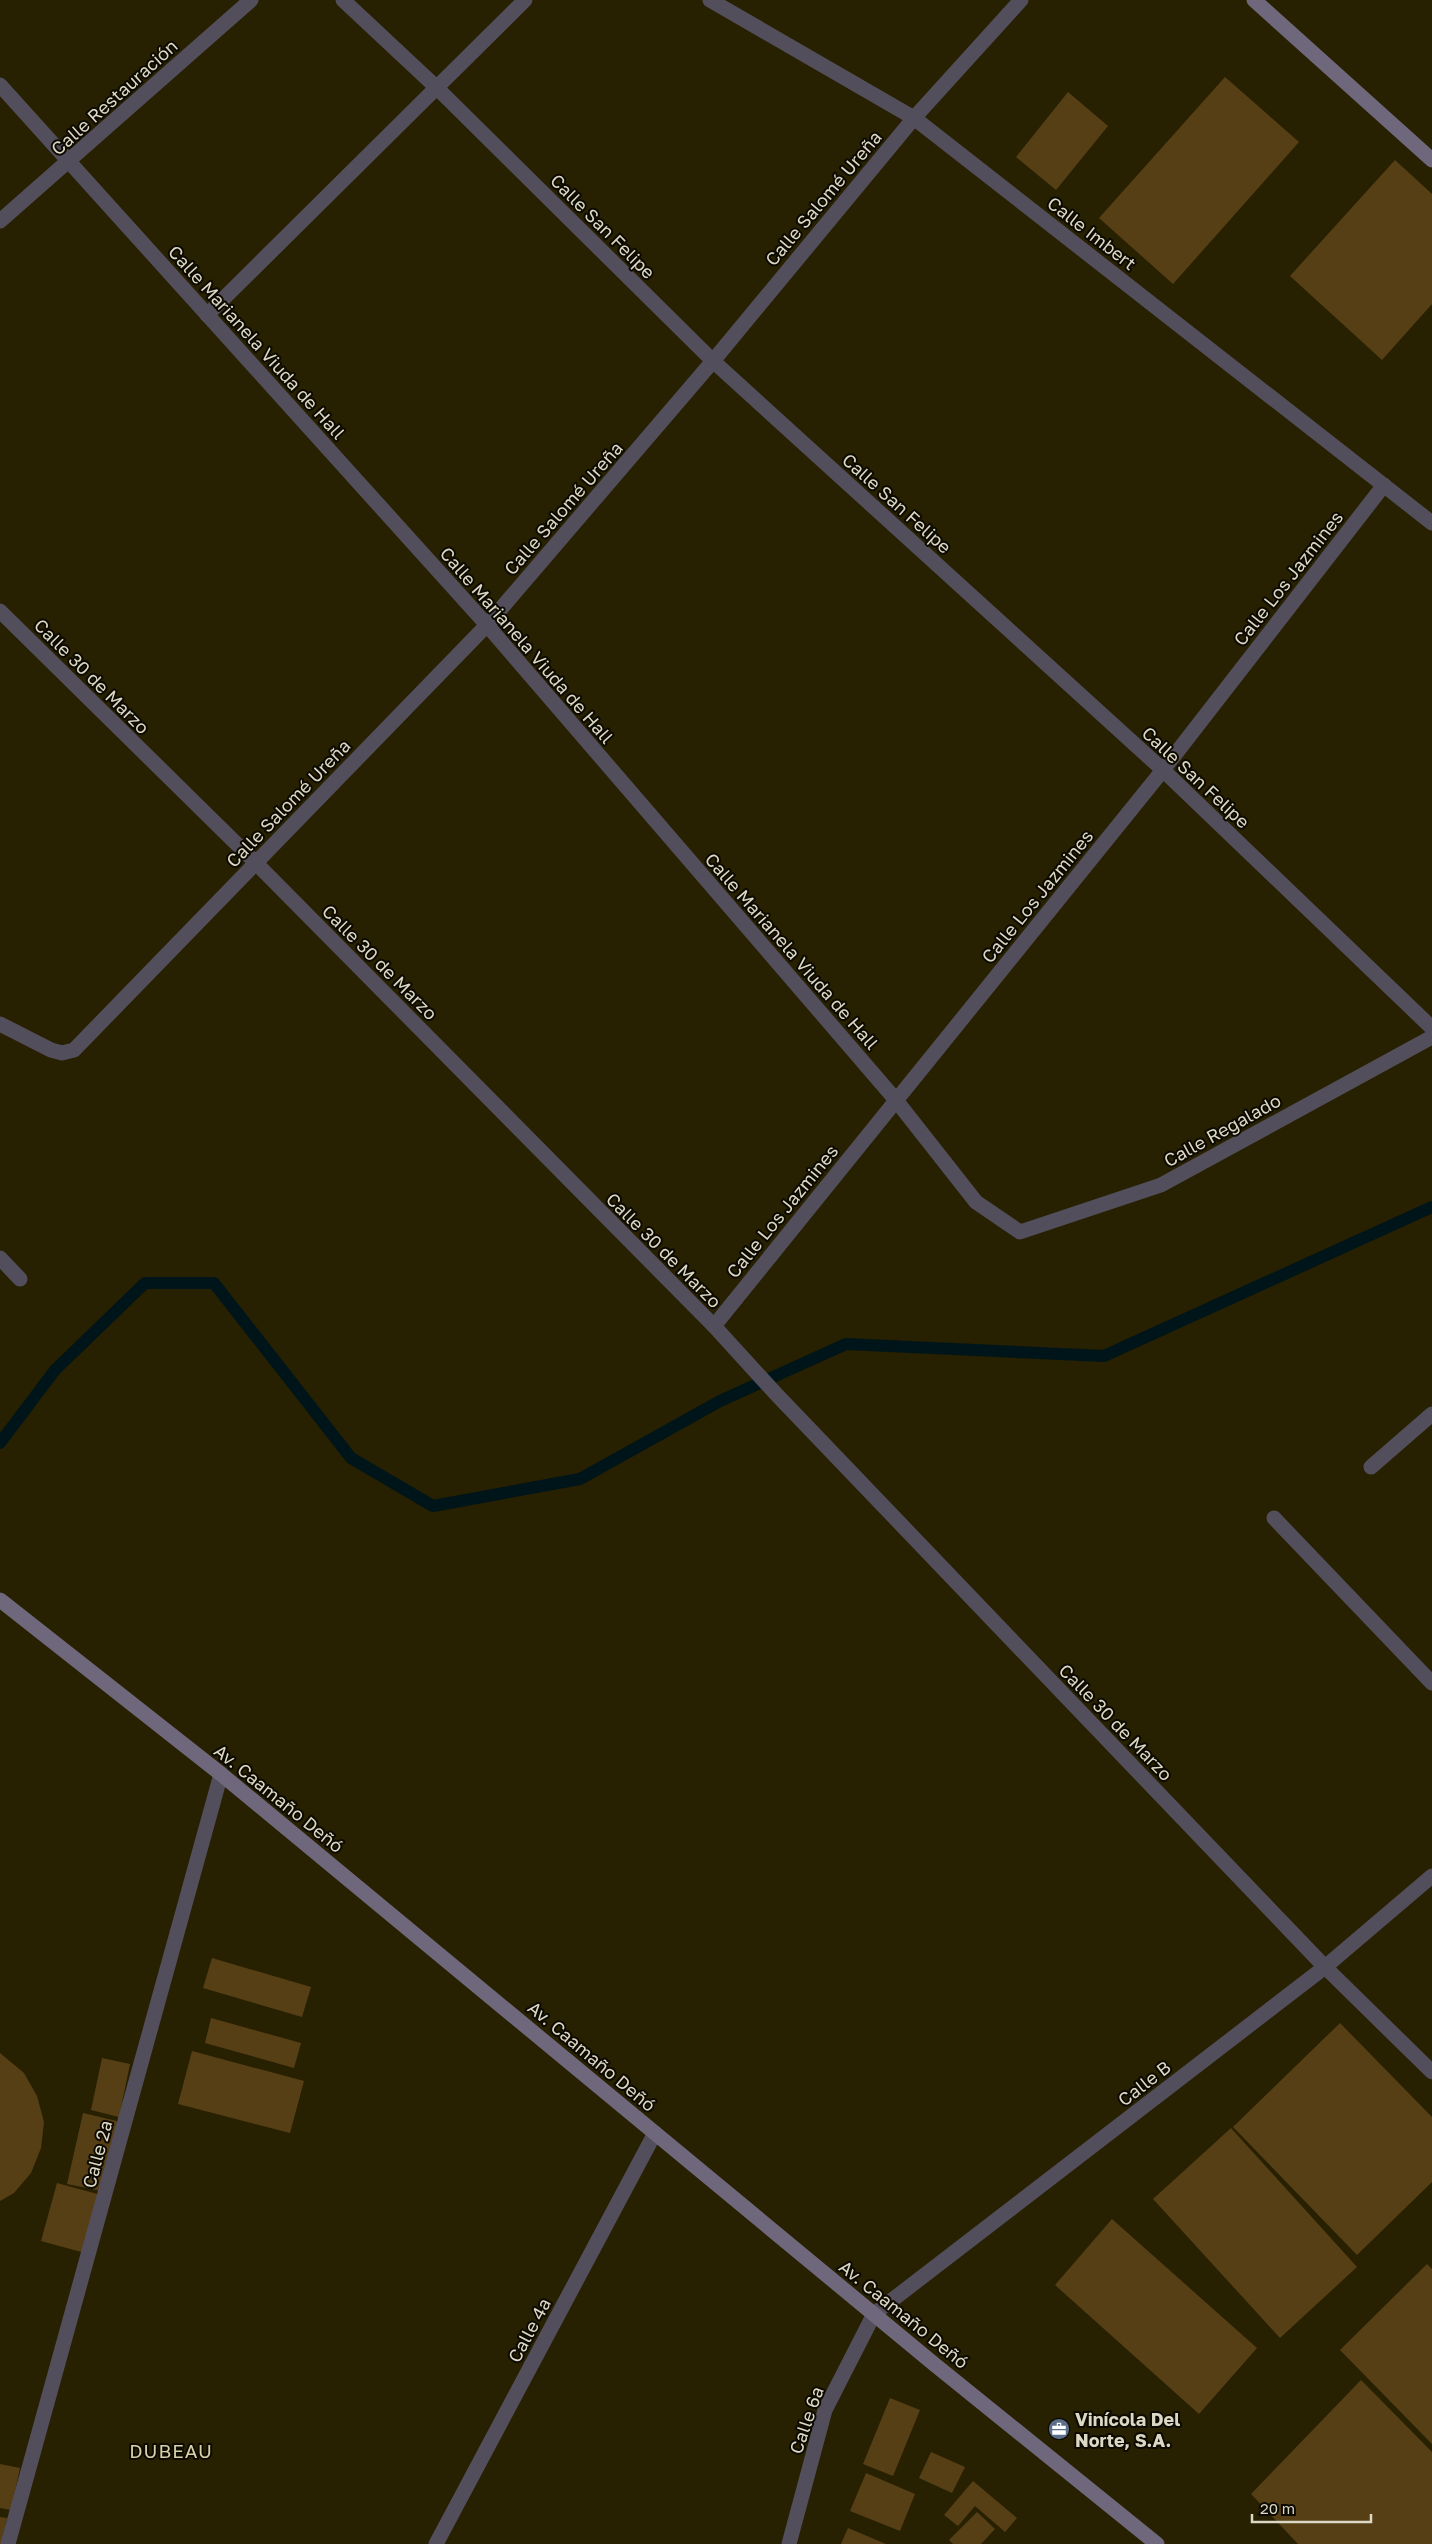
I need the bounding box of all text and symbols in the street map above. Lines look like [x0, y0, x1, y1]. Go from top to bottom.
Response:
street label: Calle Restauración [46, 34, 182, 160]
street label: Calle Salomé Ureña [760, 126, 886, 270]
street label: Calle San Felipe [546, 169, 660, 283]
street label: Calle Imbert [1043, 192, 1141, 274]
street label: Calle Marianela Viuda de Hall [164, 241, 350, 444]
street label: Calle Salomé Ureña [499, 437, 627, 579]
street label: Calle San Felipe [838, 448, 956, 558]
street label: Calle Los Jazmines [1229, 506, 1347, 650]
street label: Calle Marianela Viuda de Hall [436, 542, 619, 748]
street label: Calle 30 de Marzo [30, 614, 154, 738]
street label: Calle San Felipe [1138, 722, 1254, 832]
street label: Calle Salomé Ureña [221, 734, 355, 872]
street label: Calle Los Jazmines [977, 825, 1097, 967]
street label: Calle Marianela Viuda de Hall [701, 848, 884, 1054]
street label: Calle 30 de Marzo [318, 900, 442, 1024]
street label: Calle Regalado [1160, 1089, 1284, 1171]
street label: Calle Los Jazmines [722, 1140, 842, 1282]
street label: Calle 30 de Marzo [602, 1188, 726, 1312]
street label: Calle 30 de Marzo [1055, 1659, 1177, 1785]
street label: Av. Caamaño Deñó [210, 1739, 348, 1857]
street label: Av. Caamaño Deñó [524, 1996, 660, 2116]
street label: Calle B [1113, 2056, 1175, 2110]
street label: Calle 2ª [77, 2118, 117, 2190]
street label: Av. Caamaño Deñó [835, 2255, 973, 2373]
street label: Calle 4ª [503, 2294, 555, 2366]
street label: Calle 6ª [784, 2383, 828, 2457]
place label: Vinícola Del Norte, S.A. [1075, 2408, 1180, 2451]
office icon: Vinícola Del Norte, S.A. [1047, 2417, 1071, 2441]
district label: DUBEAU [129, 2439, 213, 2462]
scale bar [1252, 2492, 1371, 2524]
text: 20 m [1260, 2499, 1295, 2517]

